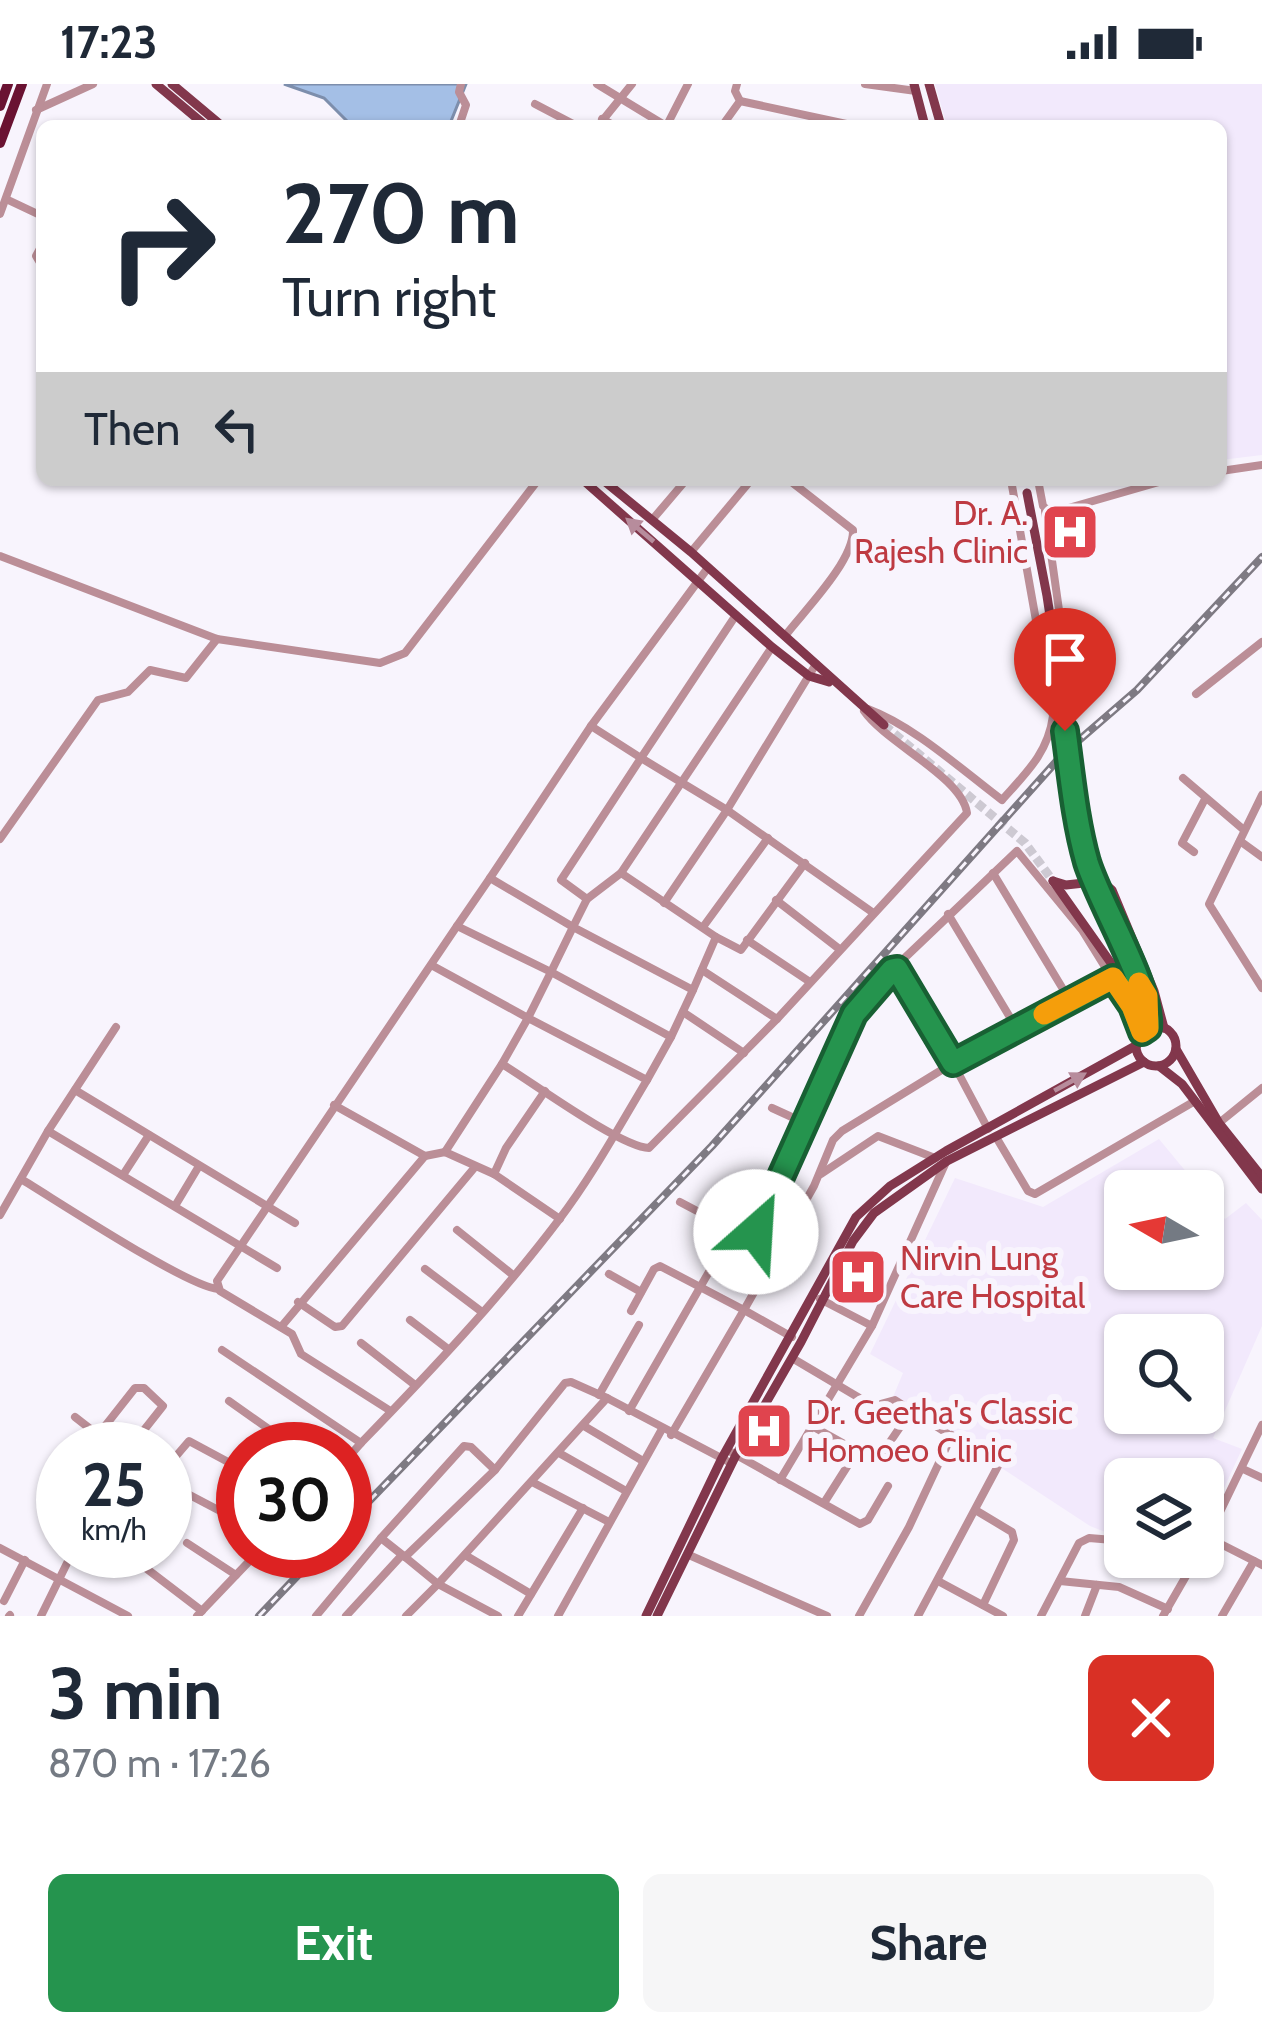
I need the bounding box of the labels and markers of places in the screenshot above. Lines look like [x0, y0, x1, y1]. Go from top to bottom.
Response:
place label: Dr. A. Rajesh Clinic [854, 493, 1028, 571]
hospital icon: Dr. A. Rajesh Clinic [1039, 501, 1101, 563]
pin [1014, 608, 1116, 731]
place label: Nirvin Lung Care Hospital [900, 1238, 1085, 1316]
hospital icon: Nirvin Lung Care Hospital [827, 1246, 889, 1308]
place label: Dr. Geetha's Classic Homoeo Clinic [806, 1392, 1073, 1470]
hospital icon: Dr. Geetha's Classic Homoeo Clinic [733, 1400, 795, 1462]

